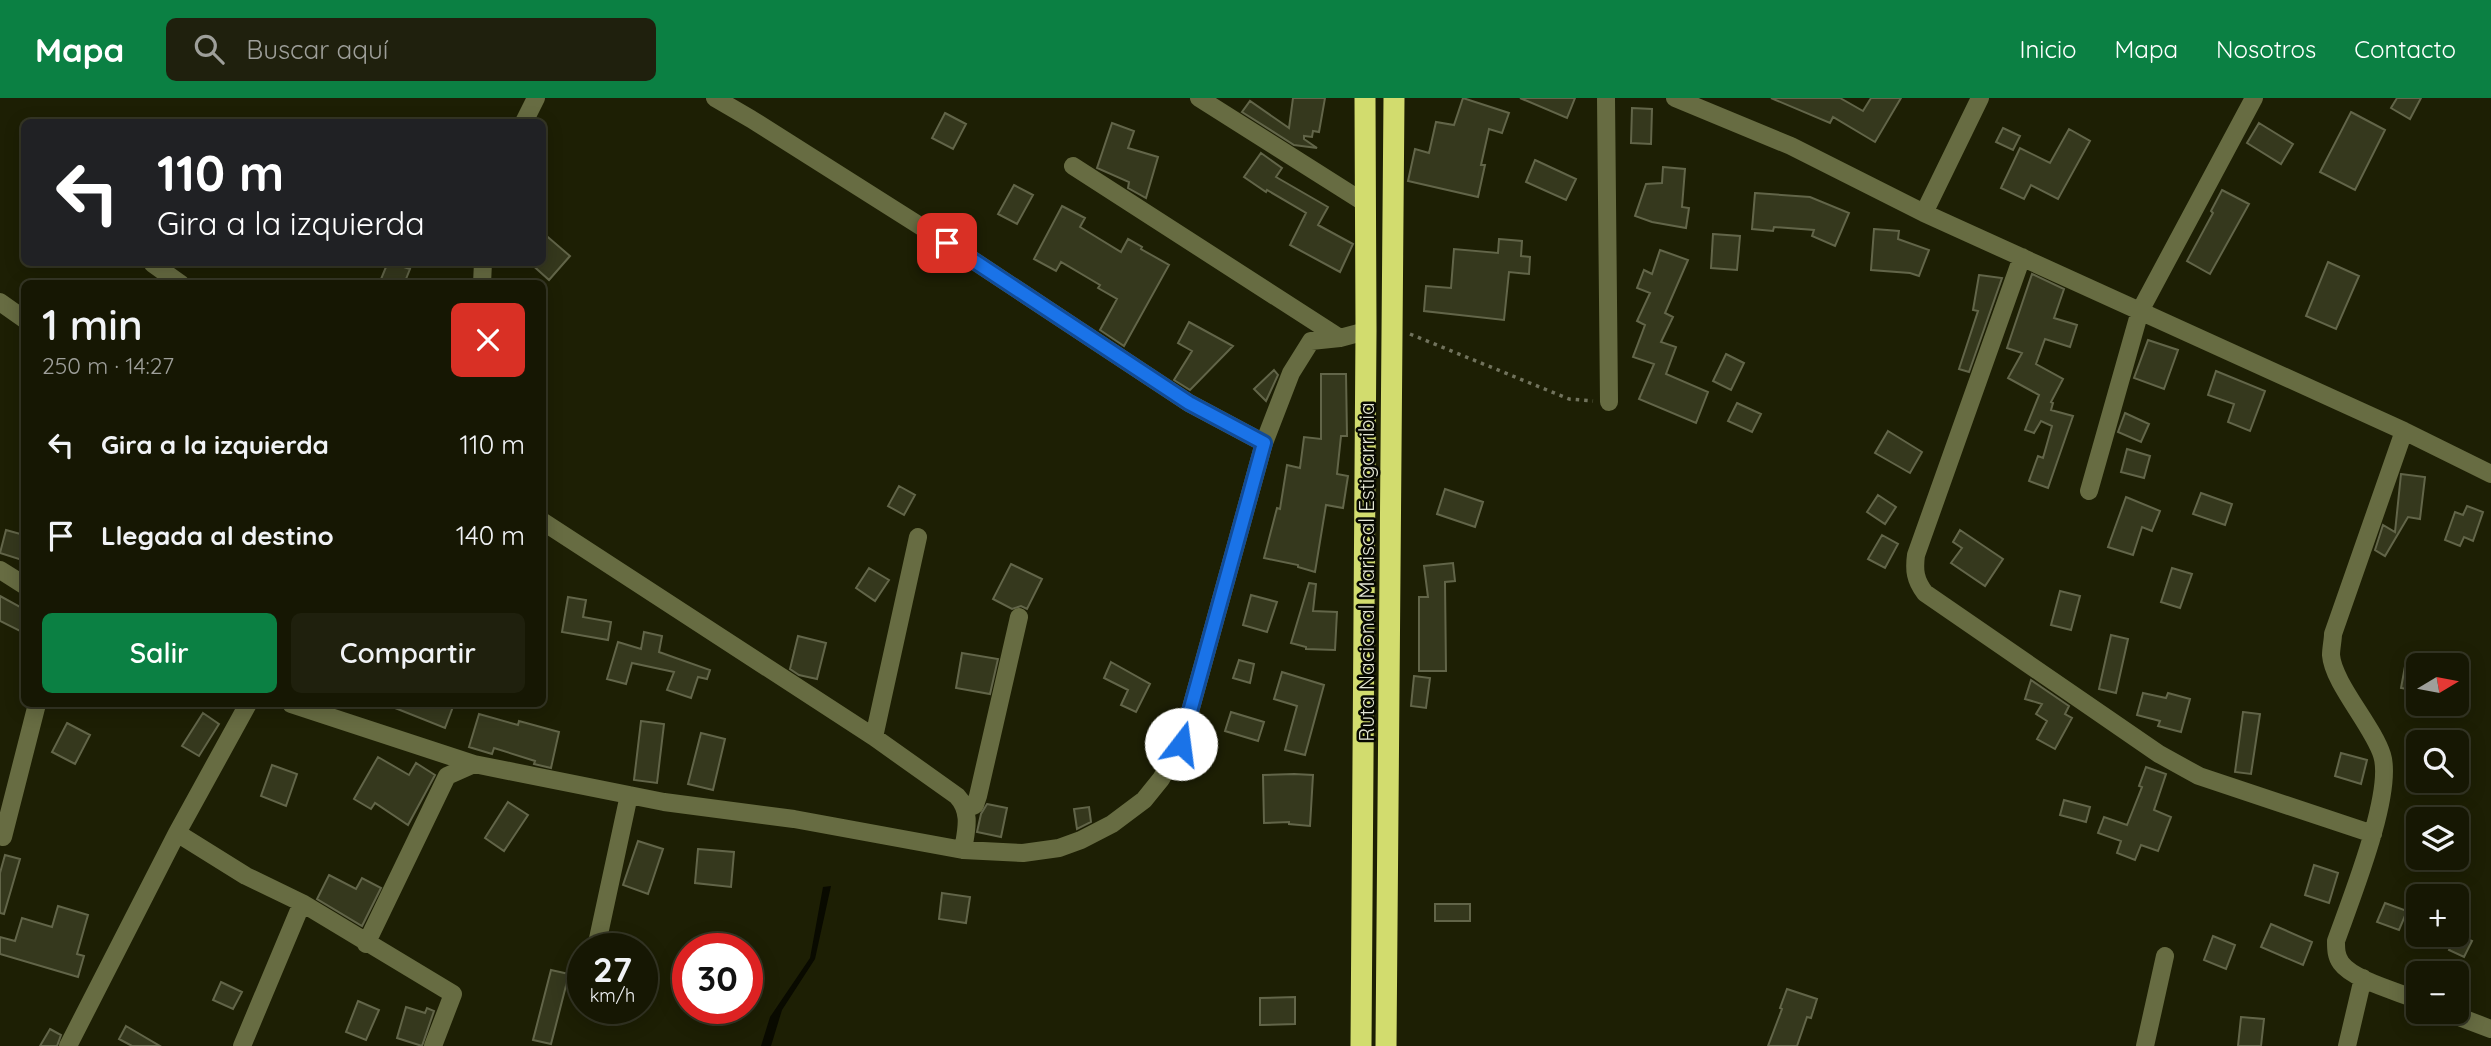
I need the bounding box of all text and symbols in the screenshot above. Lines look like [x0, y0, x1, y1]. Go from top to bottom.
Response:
search box [166, 18, 656, 81]
text: Mapa [35, 29, 124, 70]
icon: search [190, 30, 228, 68]
text: Buscar aquí [246, 33, 388, 66]
text: Inicio [2019, 34, 2077, 64]
text: Mapa [2115, 34, 2178, 64]
text: Nosotros [2216, 34, 2316, 64]
text: Contacto [2354, 34, 2456, 64]
text: 110 m [157, 142, 284, 203]
icon: left [42, 147, 133, 238]
text: Gira a la izquierda [157, 203, 425, 243]
pin [917, 213, 977, 273]
icon: arrive [928, 224, 966, 262]
text: 1 min [42, 298, 143, 351]
button: close [451, 303, 525, 377]
text: 250 m · 14:27 [42, 351, 174, 380]
street label: Ruta Nacional Mariscal Estigarribia [1353, 402, 1379, 742]
icon: left [42, 426, 80, 464]
text: Gira a la izquierda [101, 428, 329, 461]
text: 110 m [459, 428, 525, 461]
icon: arrive [42, 517, 80, 555]
text: Llegada al destino [101, 519, 334, 552]
text: 140 m [456, 519, 525, 552]
button: Salir [42, 613, 277, 693]
button: Compartir [291, 613, 525, 693]
north arrow [2406, 653, 2469, 716]
map controls [2406, 653, 2469, 1024]
position arrow [1144, 707, 1218, 781]
button: search [2406, 730, 2469, 793]
button: layers [2406, 807, 2469, 870]
button: + [2406, 884, 2469, 947]
speed limit sign: 30 [672, 933, 763, 1024]
text: 27 [593, 947, 632, 991]
button: − [2406, 961, 2469, 1024]
text: km/h [590, 984, 635, 1007]

